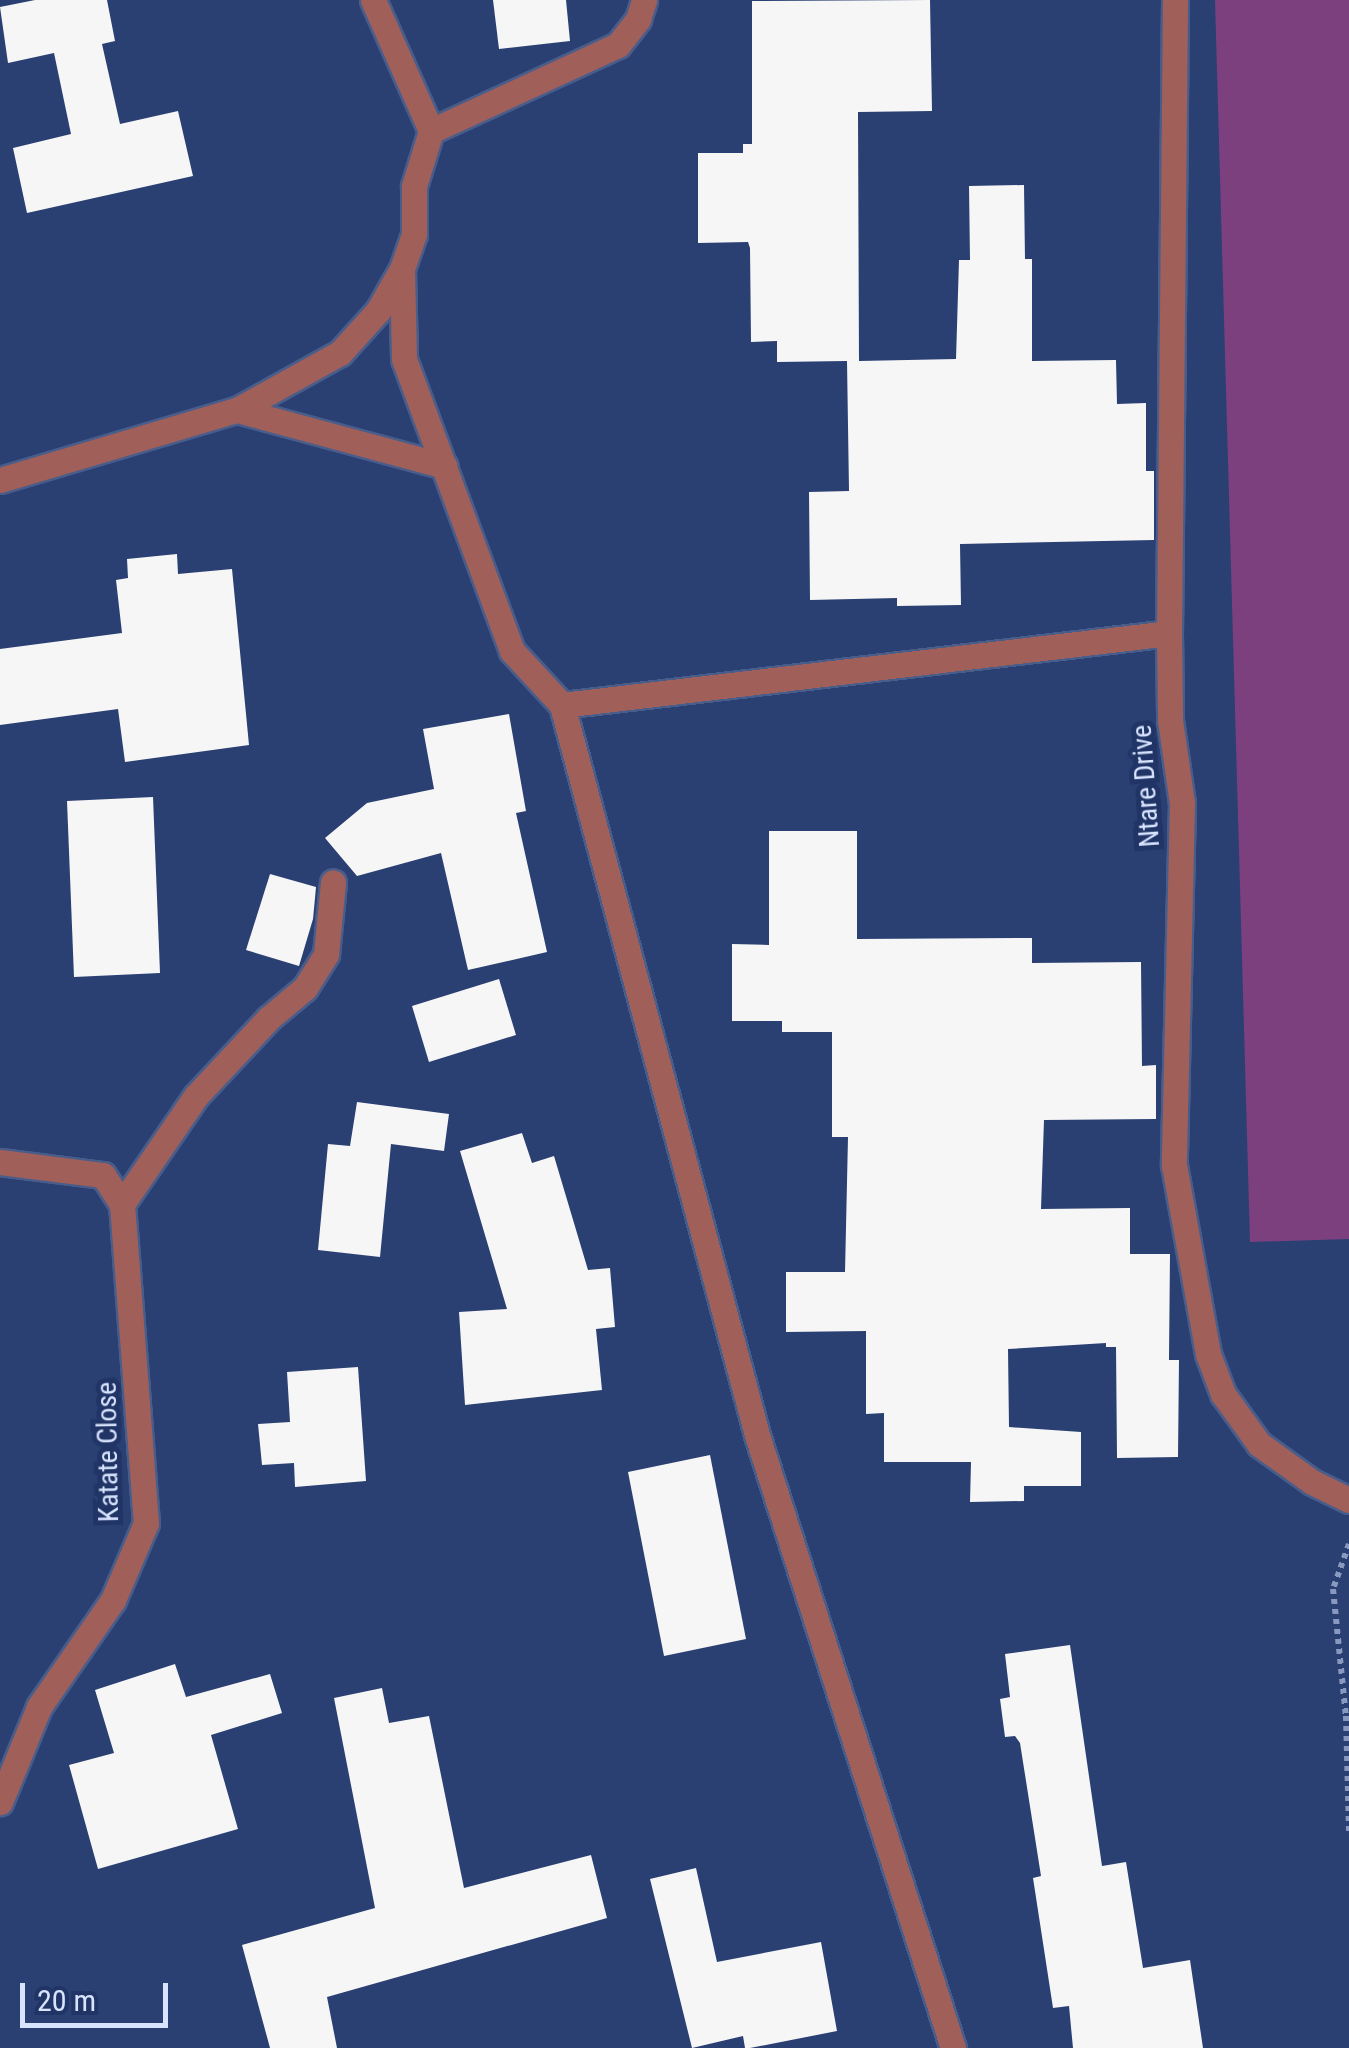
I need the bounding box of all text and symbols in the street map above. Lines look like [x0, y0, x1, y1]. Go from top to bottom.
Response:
street label: Ntare Drive [1125, 724, 1167, 848]
street label: Katate Close [90, 1381, 126, 1523]
scale bar [25, 1963, 172, 2025]
text: 20 m [37, 1983, 96, 2018]

